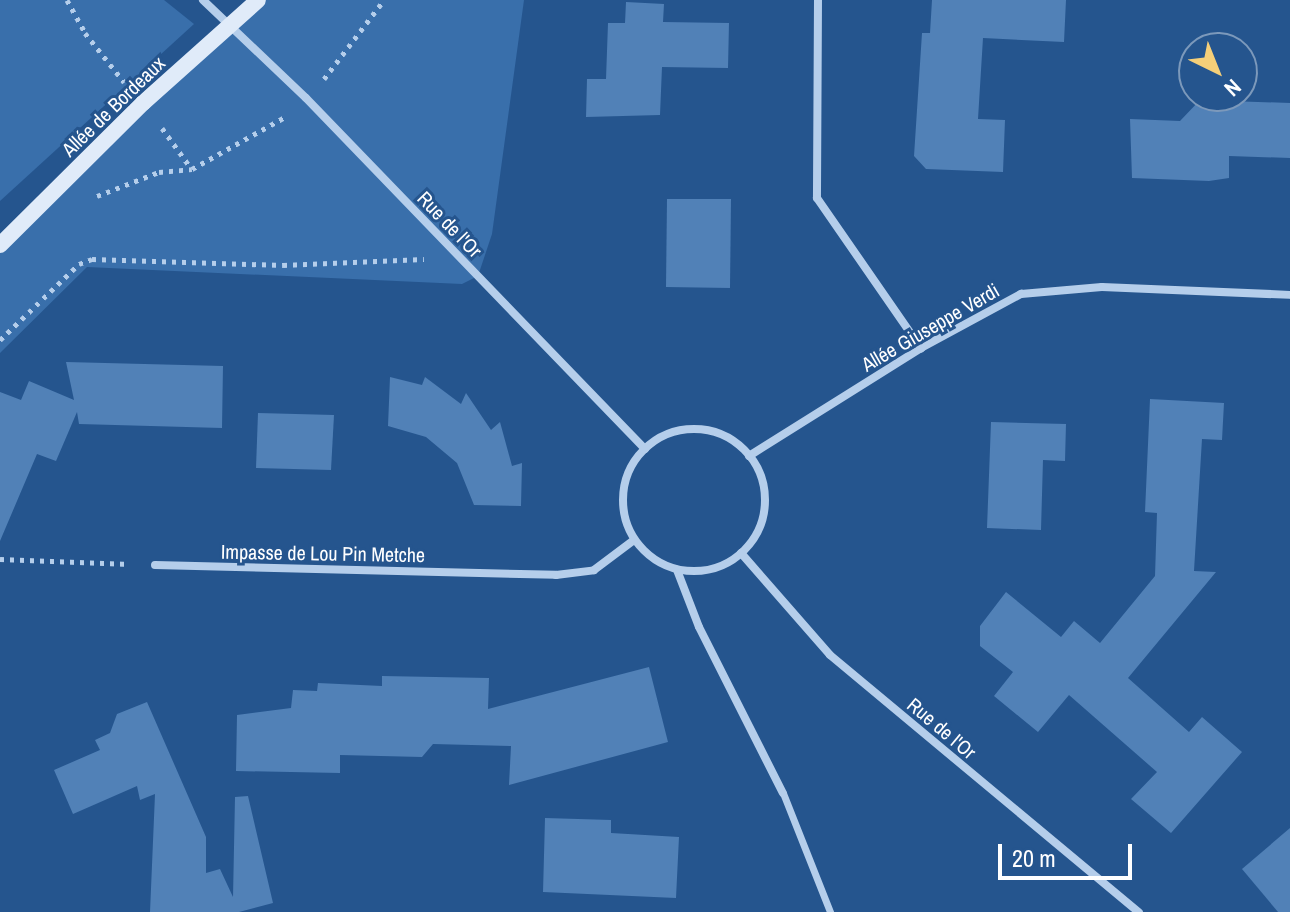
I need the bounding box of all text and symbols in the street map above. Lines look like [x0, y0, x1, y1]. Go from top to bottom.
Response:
north arrow [1178, 32, 1258, 112]
street label: Allée de Bordeaux [56, 51, 170, 161]
text: N [1218, 73, 1248, 104]
street label: Rue de l'Or [413, 186, 487, 262]
street label: Allée Giuseppe Verdi [857, 278, 1003, 376]
street label: Impasse de Lou Pin Metche [221, 539, 425, 567]
street label: Rue de l'Or [903, 692, 981, 764]
scale bar [1002, 828, 1136, 878]
text: 20 m [1012, 842, 1056, 874]

